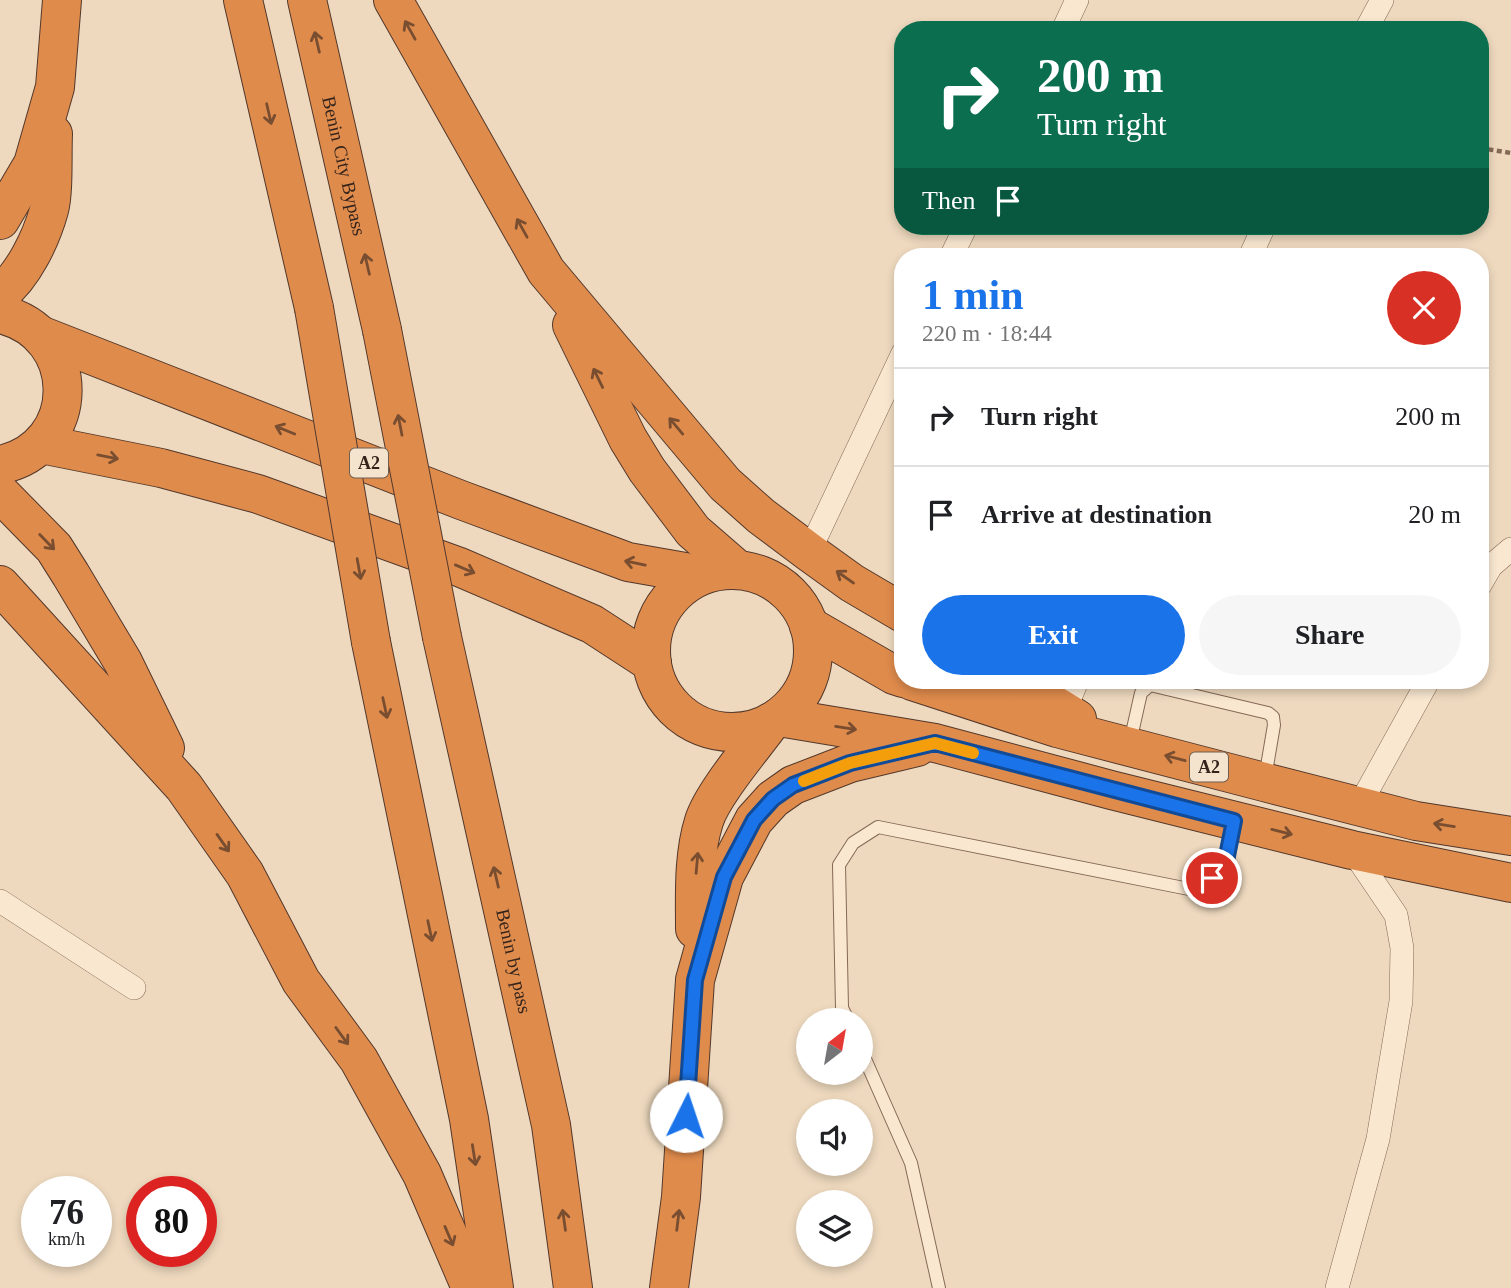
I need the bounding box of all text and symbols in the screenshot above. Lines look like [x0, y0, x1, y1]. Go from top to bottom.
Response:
one-way arrow [403, 20, 416, 41]
one-way arrow [310, 31, 323, 54]
text: 200 m [1037, 48, 1164, 103]
icon: right [922, 49, 1013, 140]
street label: Benin City Bypass [319, 94, 371, 238]
one-way arrow [263, 102, 276, 125]
text: Turn right [1037, 106, 1167, 142]
icon: arrive [989, 182, 1027, 220]
text: Then [922, 186, 975, 215]
one-way arrow [515, 219, 529, 239]
one-way arrow [359, 253, 373, 276]
button: close [1387, 271, 1461, 345]
text: 1 min [922, 272, 1024, 318]
text: 220 m · 18:44 [922, 321, 1052, 346]
one-way arrow [591, 368, 605, 389]
icon: right [922, 398, 960, 436]
text: Turn right [981, 402, 1098, 431]
text: 200 m [1395, 402, 1461, 431]
one-way arrow [393, 414, 407, 437]
one-way arrow [668, 418, 684, 436]
one-way arrow [275, 422, 297, 435]
road number: A2 [350, 448, 388, 477]
one-way arrow [96, 451, 119, 465]
icon: arrive [922, 496, 960, 534]
text: Arrive at destination [981, 500, 1212, 529]
text: 20 m [1408, 500, 1461, 529]
one-way arrow [39, 533, 56, 550]
one-way arrow [624, 556, 647, 570]
one-way arrow [352, 557, 366, 580]
one-way arrow [453, 563, 475, 576]
one-way arrow [836, 570, 855, 584]
button: Exit [922, 595, 1185, 675]
button: Share [1199, 595, 1461, 675]
one-way arrow [378, 696, 392, 719]
one-way arrow [835, 722, 857, 735]
one-way arrow [1165, 751, 1187, 764]
road number: A2 [1190, 752, 1228, 782]
one-way arrow [1433, 818, 1456, 831]
one-way arrow [1270, 826, 1293, 840]
one-way arrow [216, 833, 230, 852]
pin [1182, 848, 1242, 908]
one-way arrow [691, 852, 704, 875]
icon: arrive [1193, 859, 1231, 897]
one-way arrow [488, 866, 502, 889]
street label: Benin by pass [492, 907, 536, 1015]
one-way arrow [424, 919, 438, 942]
north arrow [796, 1008, 873, 1085]
map controls [796, 1008, 873, 1267]
one-way arrow [335, 1026, 349, 1045]
position arrow [649, 1079, 723, 1153]
button: sound [796, 1099, 873, 1176]
one-way arrow [468, 1143, 481, 1165]
speed limit sign: 80 [126, 1176, 217, 1267]
button: layers [796, 1190, 873, 1267]
text: 76 [49, 1193, 84, 1232]
one-way arrow [671, 1209, 684, 1232]
one-way arrow [557, 1210, 570, 1232]
one-way arrow [443, 1225, 456, 1246]
text: km/h [48, 1229, 85, 1249]

